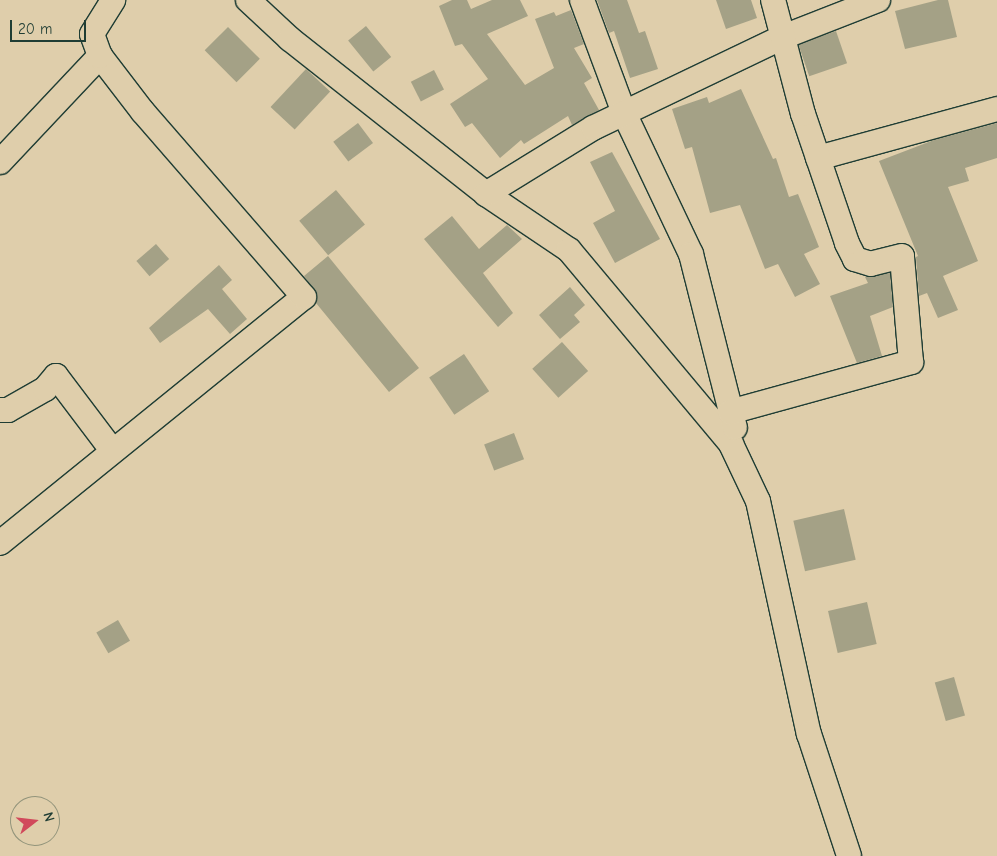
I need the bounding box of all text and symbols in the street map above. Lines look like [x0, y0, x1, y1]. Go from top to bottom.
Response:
scale bar [12, 10, 89, 42]
text: 20 m [18, 20, 52, 38]
north arrow [10, 796, 60, 846]
text: N [40, 810, 58, 824]

